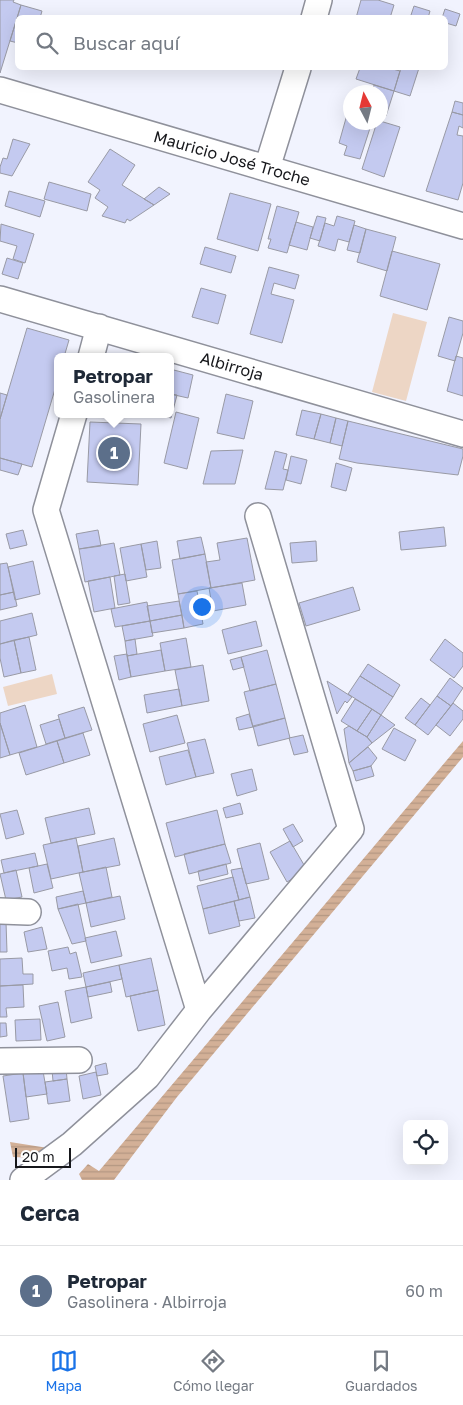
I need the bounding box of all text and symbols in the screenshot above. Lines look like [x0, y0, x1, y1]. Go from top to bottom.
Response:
search box [15, 15, 448, 70]
icon: search [33, 29, 61, 57]
text: Buscar aquí [73, 31, 180, 54]
north arrow [343, 85, 388, 130]
street label: Mauricio José Troche [151, 126, 313, 190]
street label: Albirroja [198, 347, 266, 385]
popup [54, 353, 174, 418]
text: Petropar [73, 364, 153, 387]
text: Gasolinera [73, 387, 155, 407]
pin: 1 [98, 434, 130, 472]
your location [189, 594, 215, 620]
map controls [403, 1120, 448, 1165]
button: locate [403, 1120, 448, 1165]
scale bar [15, 1145, 71, 1168]
text: 20 m [22, 1148, 55, 1165]
text: Cerca [20, 1200, 79, 1226]
text: Petropar [67, 1269, 147, 1292]
text: 1 [32, 1281, 40, 1301]
text: 60 m [405, 1281, 443, 1301]
text: Gasolinera · Albirroja [67, 1292, 227, 1312]
tab: Mapa [45, 1347, 82, 1394]
tab: Cómo llegar [173, 1347, 254, 1394]
tab: Guardados [345, 1347, 418, 1394]

